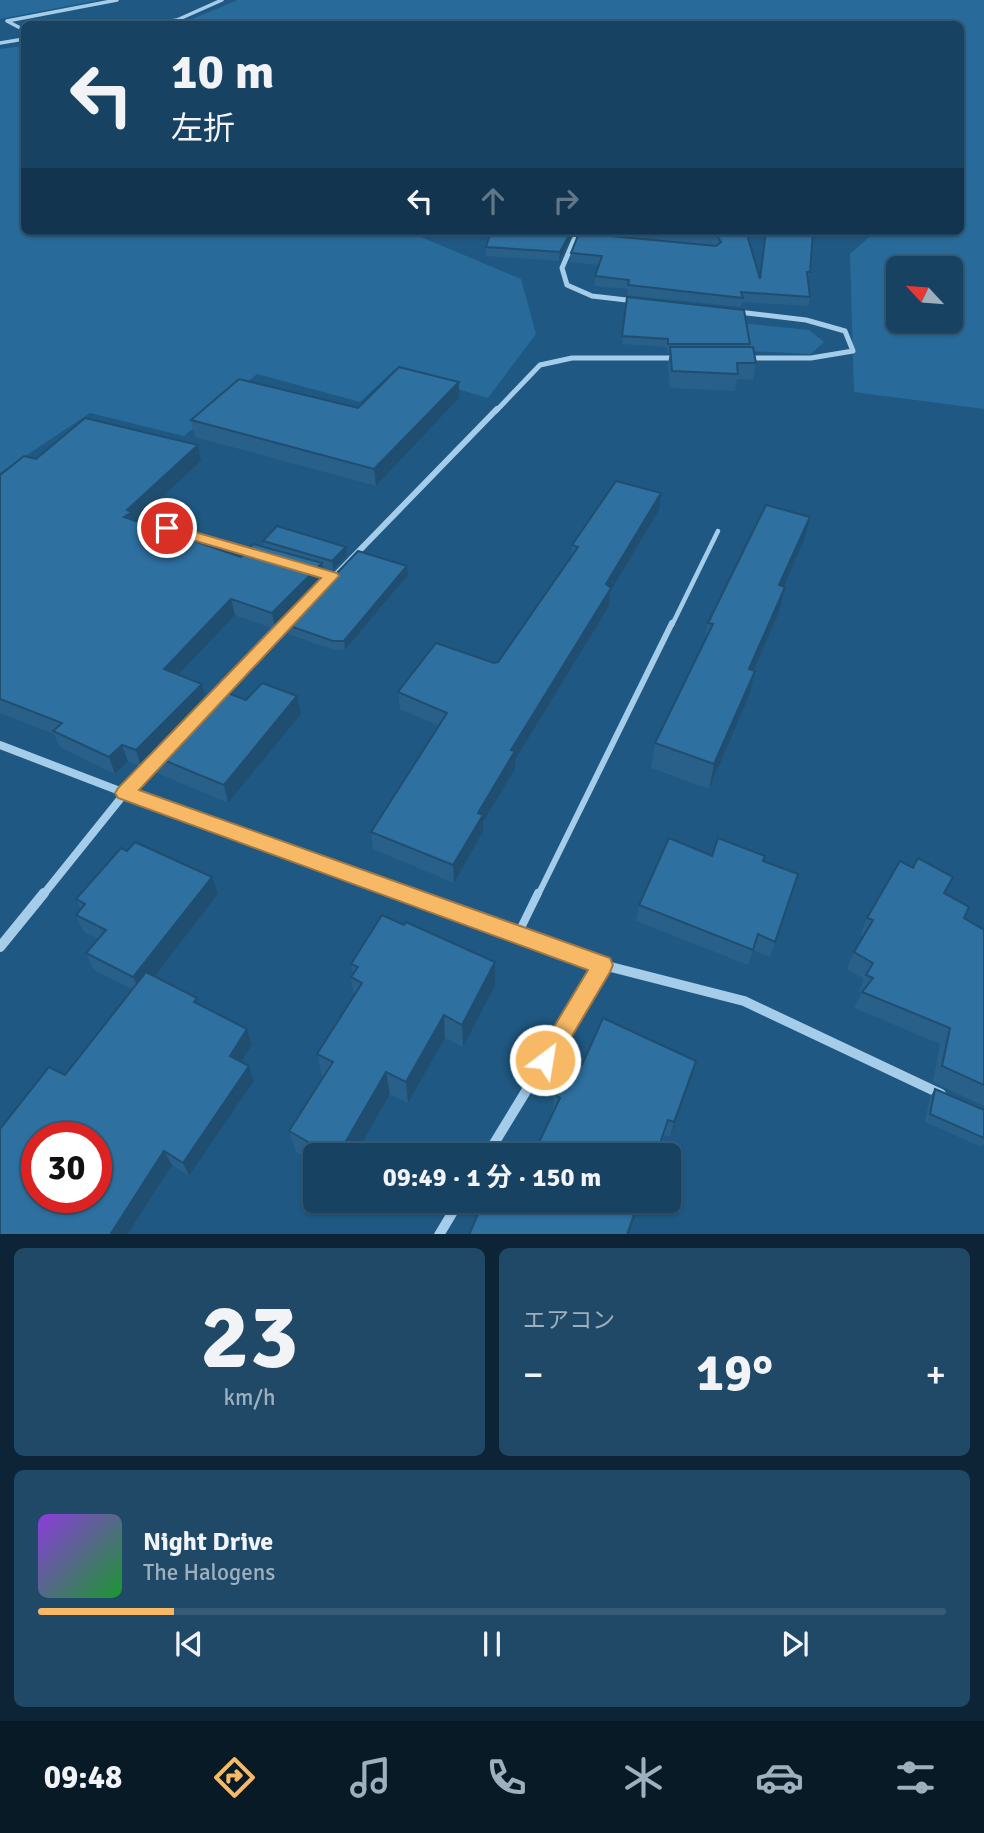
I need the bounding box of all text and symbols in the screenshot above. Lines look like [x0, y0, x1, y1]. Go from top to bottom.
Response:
text: 10 m [171, 42, 274, 102]
icon: left [56, 49, 147, 140]
text: 左折 [171, 109, 235, 148]
icon: left [401, 182, 439, 220]
icon: ahead [474, 182, 512, 220]
icon: right [547, 182, 585, 220]
north arrow [886, 256, 962, 332]
map controls [886, 256, 963, 333]
pin [137, 498, 197, 558]
icon: arrive [148, 509, 186, 547]
position arrow [508, 1023, 582, 1097]
speed limit sign: 30 [21, 1122, 112, 1213]
text: 09:49 · 1 分 · 150 m [383, 1162, 601, 1194]
text: 23 [200, 1281, 299, 1394]
text: エアコン [523, 1306, 615, 1335]
text: 19° [696, 1341, 773, 1405]
text: − [523, 1351, 544, 1398]
text: + [925, 1351, 946, 1398]
text: km/h [223, 1383, 276, 1412]
text: Night Drive [143, 1526, 273, 1558]
text: The Halogens [143, 1558, 275, 1587]
icon: previous [170, 1625, 208, 1663]
icon: pause [473, 1625, 511, 1663]
icon: next [776, 1625, 814, 1663]
icon: directions [210, 1753, 259, 1802]
icon: music [346, 1753, 395, 1802]
icon: phone [482, 1753, 531, 1802]
icon: climate [619, 1753, 668, 1802]
icon: car [755, 1753, 804, 1802]
icon: filters [891, 1753, 940, 1802]
text: 09:48 [44, 1758, 122, 1797]

